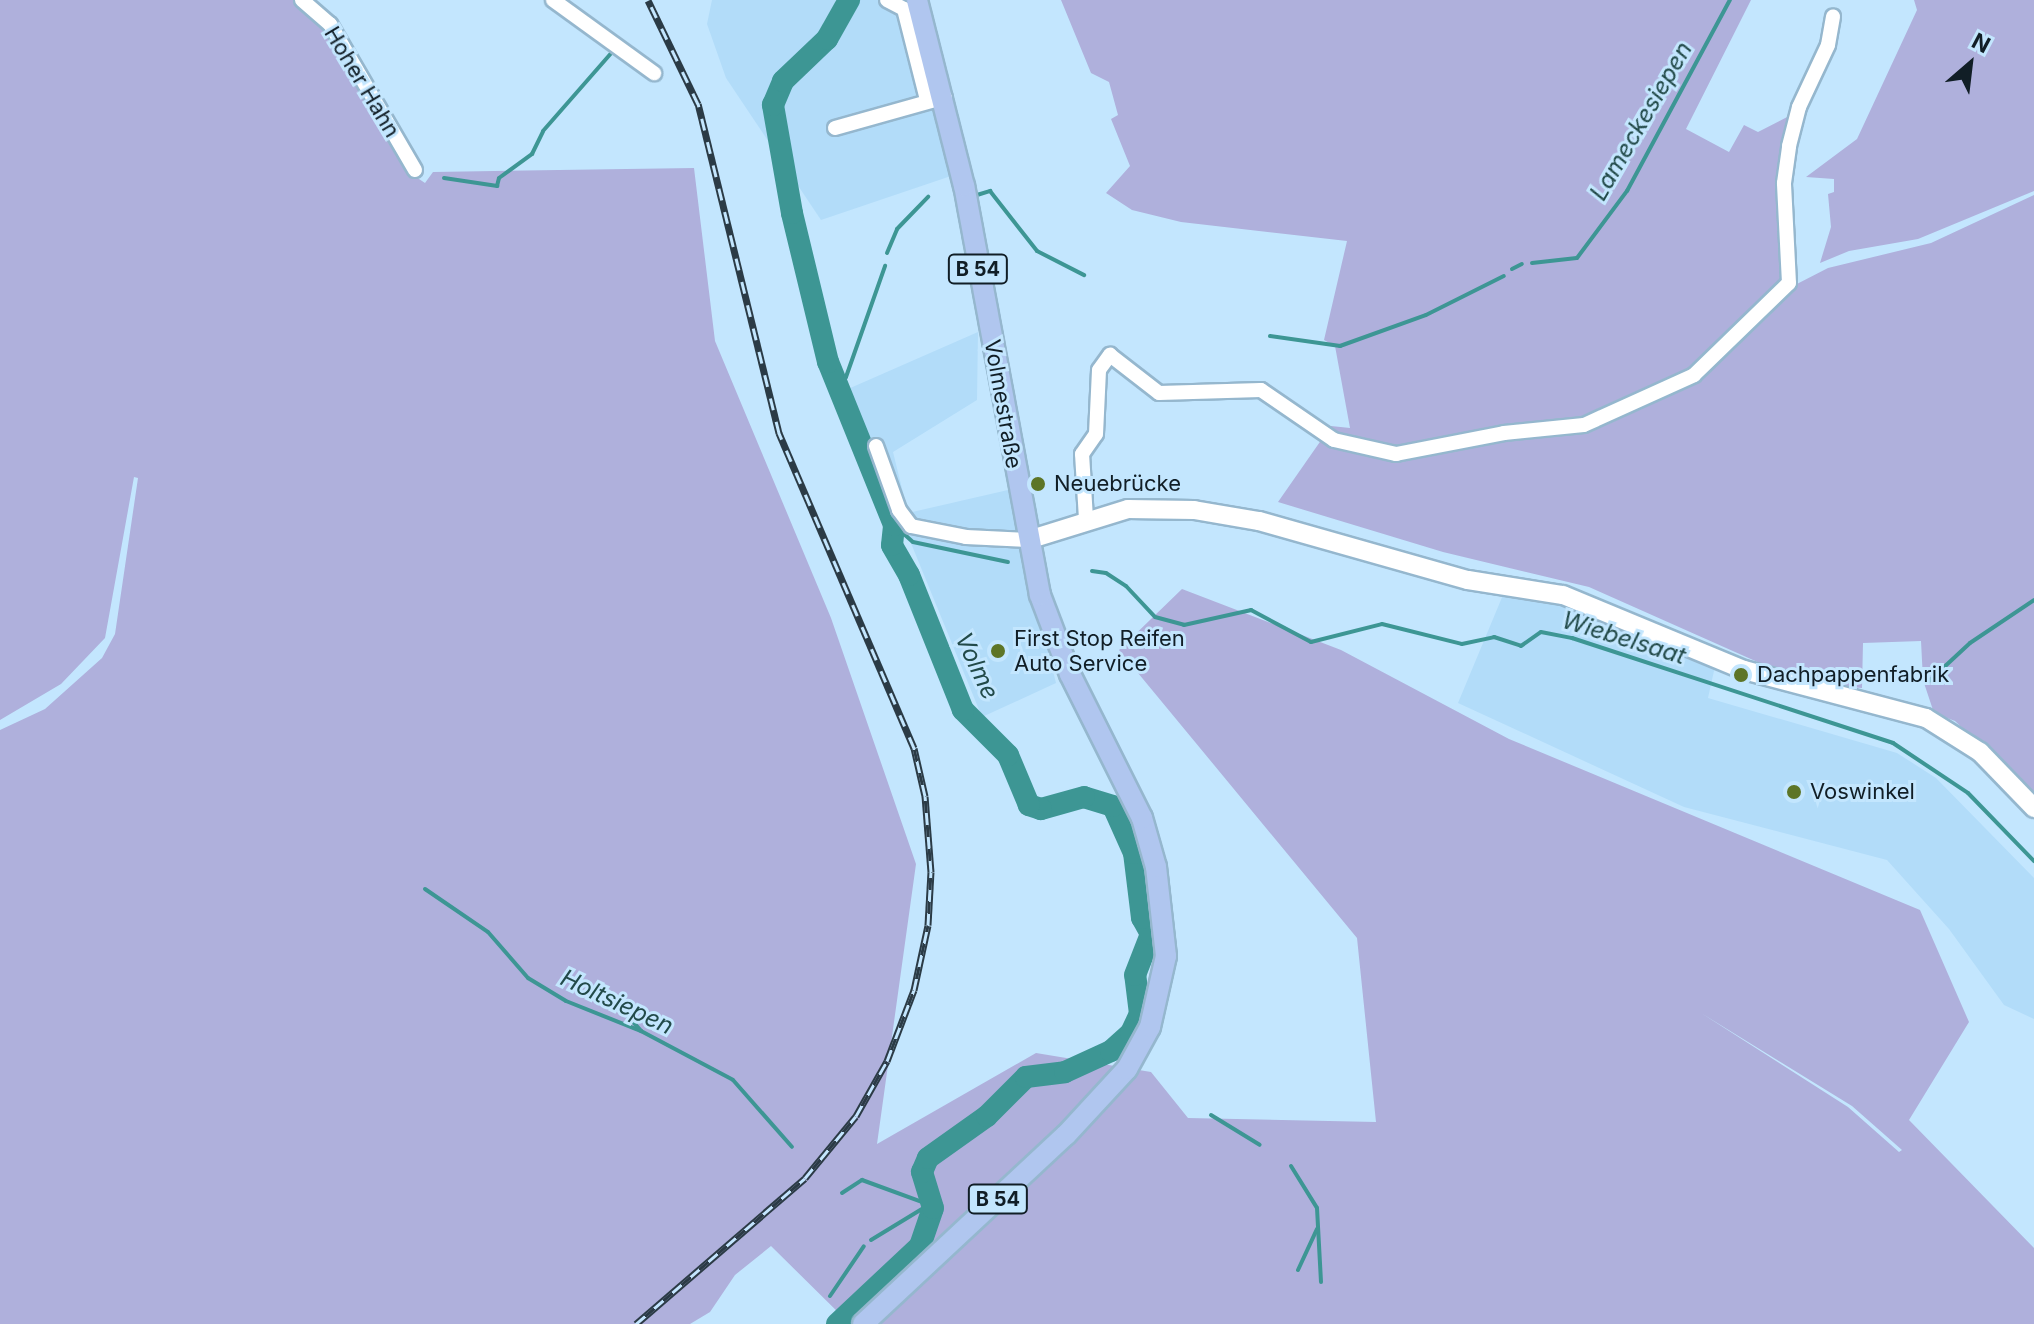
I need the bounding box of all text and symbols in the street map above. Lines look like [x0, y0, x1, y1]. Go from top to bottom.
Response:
street label: Hoher Hahn [319, 22, 405, 142]
north arrow [1930, 24, 2010, 104]
text: N [1968, 27, 1995, 58]
water label: Lameckesiepen [1584, 37, 1698, 205]
road number: B 54 [946, 253, 1010, 285]
street label: Volmestraße [979, 337, 1027, 471]
place label: Neuebrücke [1054, 471, 1181, 497]
marker: Neuebrücke [1029, 475, 1047, 493]
water label: Wiebelsaat [1559, 606, 1689, 670]
place label: First Stop Reifen Auto Service [1014, 625, 1185, 676]
water label: Volme [949, 628, 1005, 704]
marker: First Stop Reifen Auto Service [989, 642, 1007, 660]
place label: Dachpappenfabrik [1757, 662, 1949, 688]
marker: Dachpappenfabrik [1732, 666, 1750, 684]
place label: Voswinkel [1810, 779, 1915, 805]
marker: Voswinkel [1785, 783, 1803, 801]
water label: Holtsiepen [556, 963, 678, 1041]
road number: B 54 [966, 1183, 1030, 1215]

